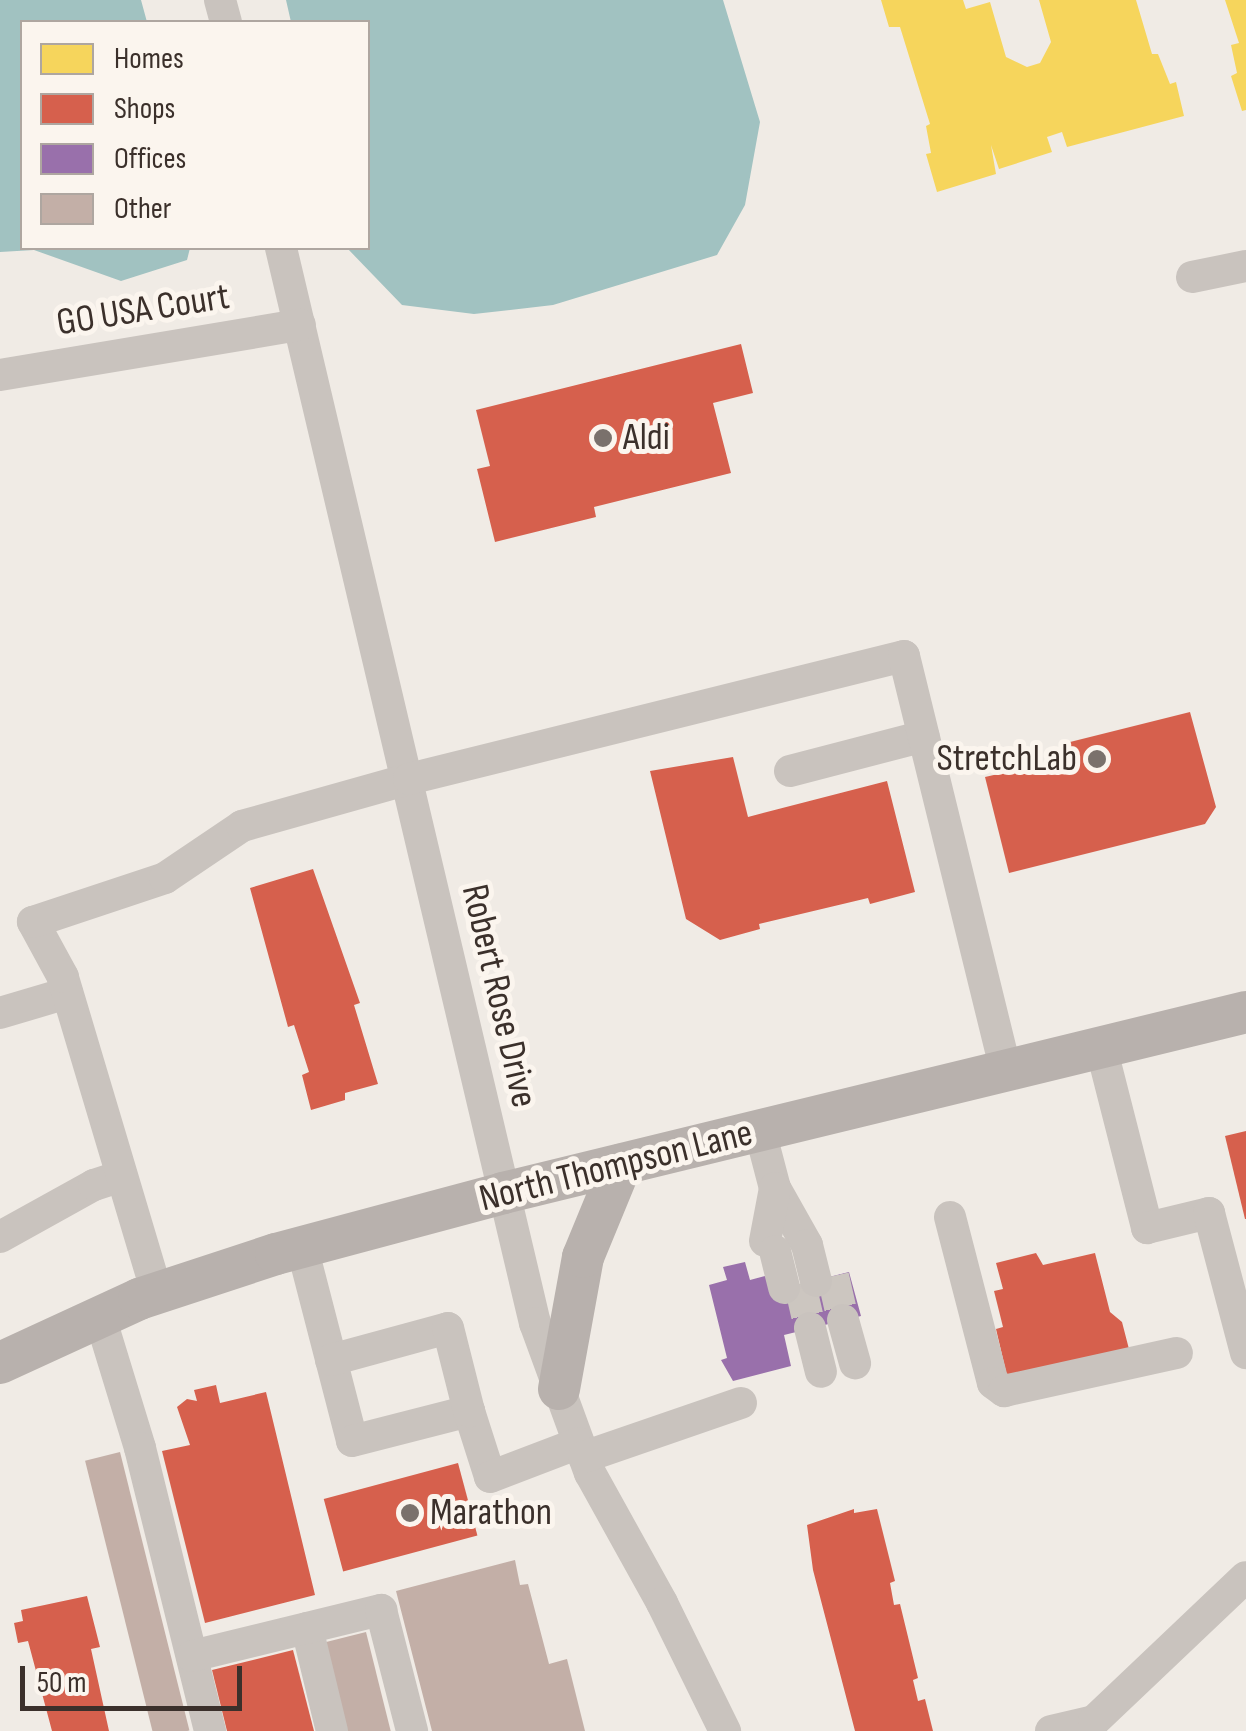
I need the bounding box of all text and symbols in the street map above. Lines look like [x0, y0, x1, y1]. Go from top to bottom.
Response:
legend [20, 20, 370, 250]
text: Homes [114, 41, 184, 77]
text: Shops [114, 91, 175, 127]
text: Offices [114, 141, 186, 177]
text: Other [114, 191, 171, 227]
street label: GO USA Court [54, 274, 232, 346]
place label: Aldi [623, 415, 670, 461]
marker: Aldi [592, 427, 614, 449]
place label: StretchLab [936, 736, 1077, 782]
marker: StretchLab [1086, 748, 1108, 770]
street label: Robert Rose Drive [451, 880, 547, 1112]
street label: North Thompson Lane [475, 1110, 757, 1222]
place label: Marathon [430, 1490, 552, 1536]
marker: Marathon [399, 1502, 421, 1524]
scale bar [25, 1646, 248, 1708]
text: 50 m [37, 1665, 86, 1701]

